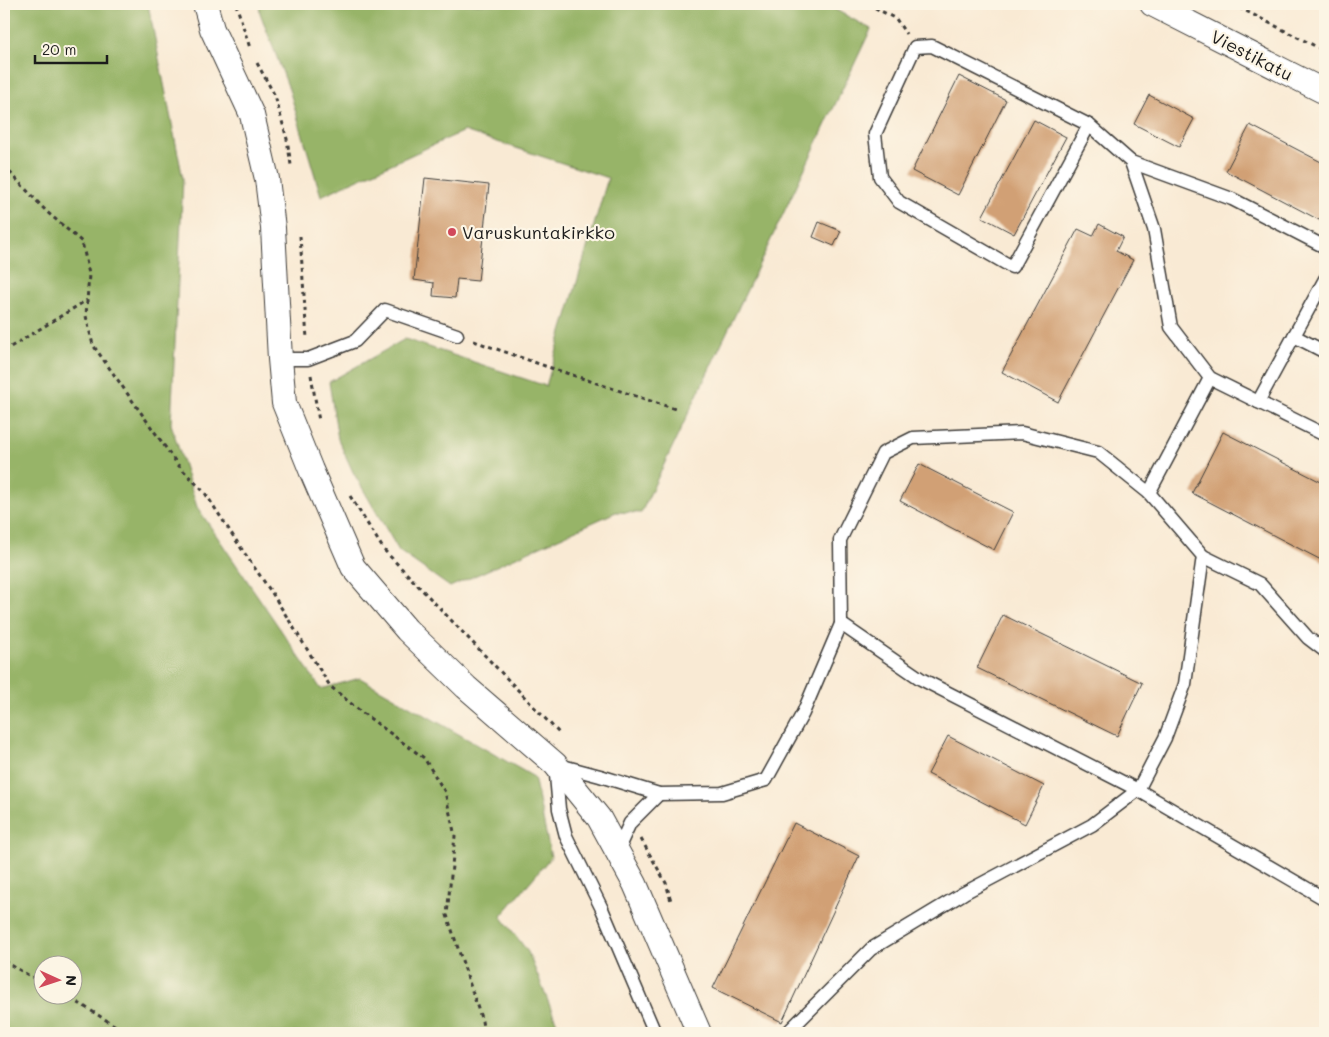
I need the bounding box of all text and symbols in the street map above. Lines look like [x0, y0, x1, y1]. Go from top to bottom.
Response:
street label: Viestikatu [1207, 24, 1297, 86]
scale bar [35, 32, 108, 64]
text: 20 m [42, 39, 76, 59]
place label: Varuskuntakirkko [462, 220, 615, 244]
marker: Varuskuntakirkko [446, 226, 458, 238]
north arrow [32, 954, 82, 1004]
text: N [62, 975, 81, 987]

